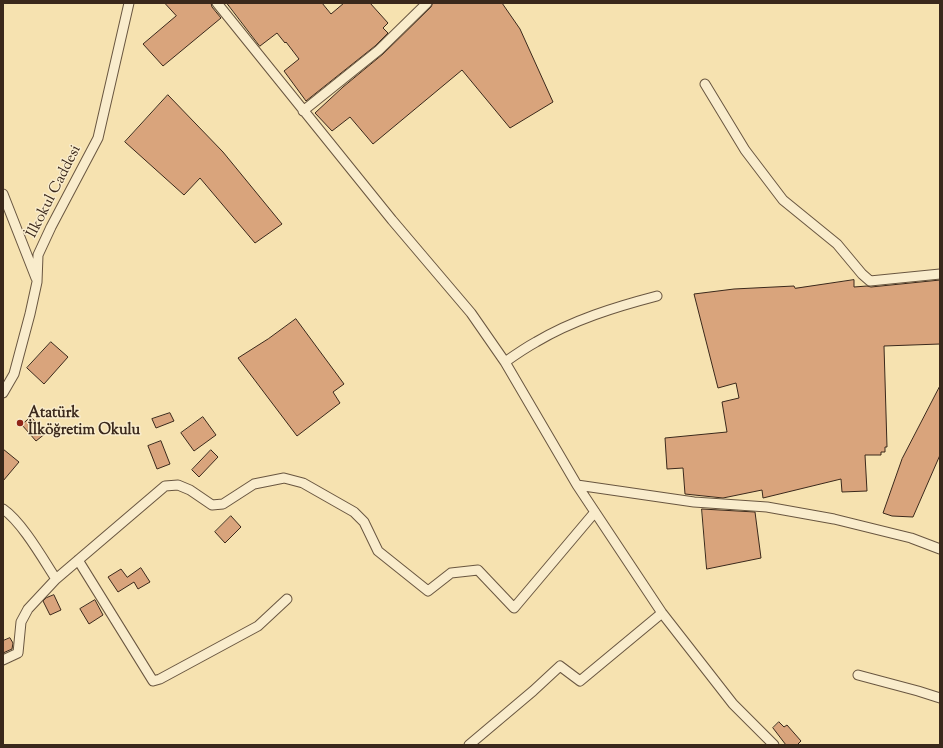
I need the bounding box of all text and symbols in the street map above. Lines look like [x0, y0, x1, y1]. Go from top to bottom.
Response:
street label: İlkokul Caddesi [24, 143, 86, 241]
place label: Atatürk İlköğretim Okulu [28, 405, 140, 440]
marker: Atatürk İlköğretim Okulu [15, 418, 25, 428]

